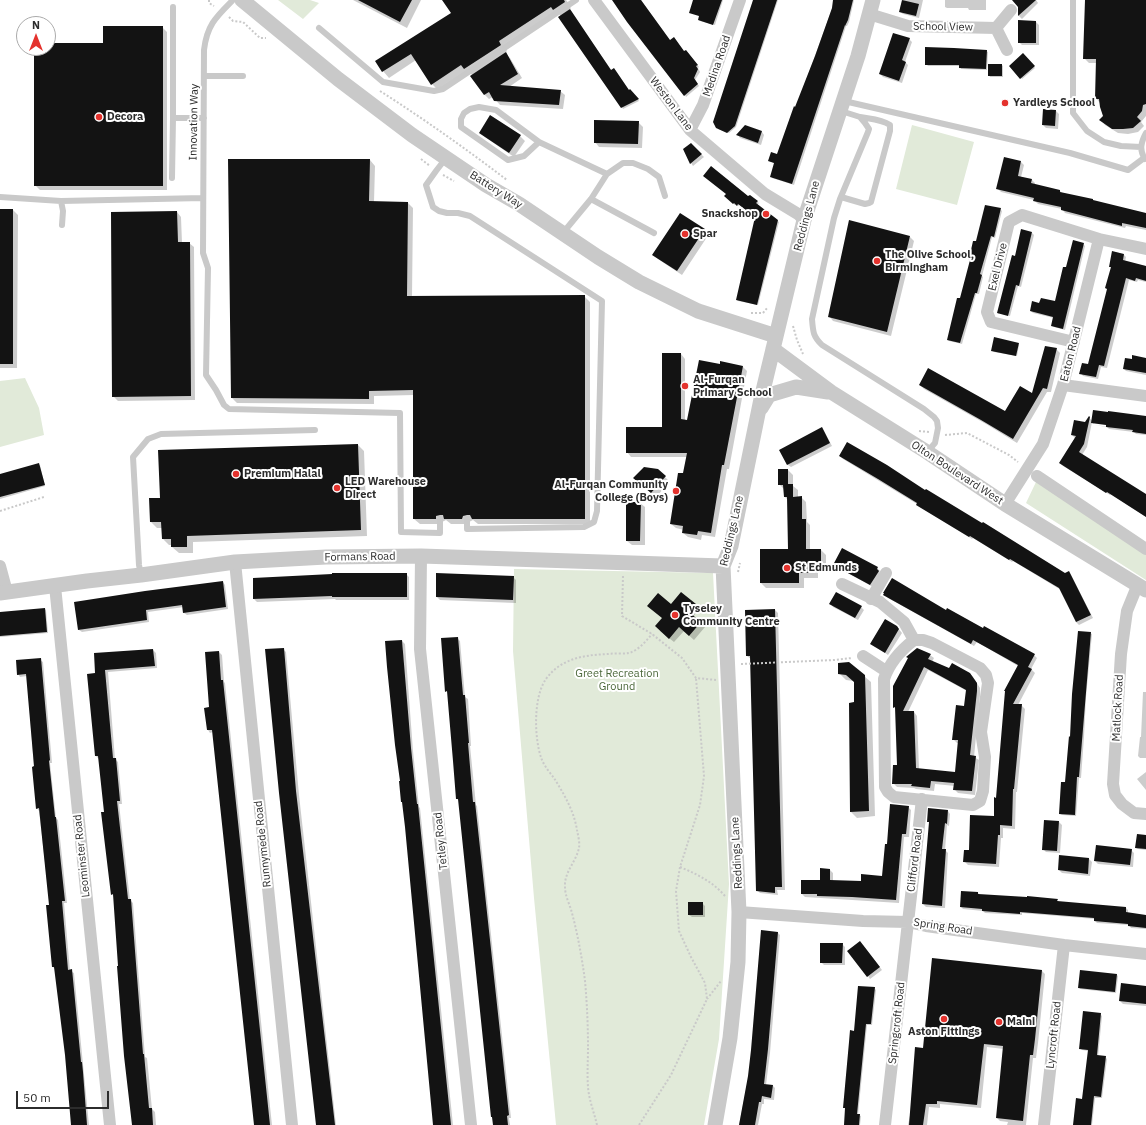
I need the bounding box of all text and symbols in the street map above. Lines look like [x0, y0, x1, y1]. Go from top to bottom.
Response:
north arrow [16, 16, 56, 56]
text: N [32, 18, 40, 32]
street label: School View [913, 20, 973, 34]
street label: Medina Road [700, 34, 734, 98]
street label: Weston Lane [647, 75, 695, 133]
street label: Innovation Way [187, 84, 201, 160]
place label: Yardleys School [1013, 96, 1095, 110]
marker: Yardleys School [1000, 98, 1010, 108]
place label: Decora [107, 110, 143, 124]
marker: Decora [94, 112, 104, 122]
street label: Battery Way [467, 169, 525, 211]
street label: Reddings Lane [791, 179, 823, 253]
place label: Snackshop [701, 207, 758, 221]
marker: Snackshop [761, 209, 771, 219]
place label: Spar [693, 227, 717, 241]
marker: Spar [680, 229, 690, 239]
street label: Exel Drive [986, 242, 1010, 292]
place label: The Olive School, Birmingham [885, 248, 974, 274]
marker: The Olive School, Birmingham [872, 256, 882, 266]
street label: Eaton Road [1058, 325, 1084, 383]
place label: Al-Furqan Primary School [693, 373, 772, 399]
marker: Al-Furqan Primary School [680, 381, 690, 391]
street label: Olton Boulevard West [909, 438, 1005, 508]
place label: Premium Halal [244, 467, 321, 481]
marker: Premium Halal [231, 469, 241, 479]
place label: LED Warehouse Direct [345, 475, 426, 501]
place label: Al-Furqan Community College (Boys) [554, 478, 668, 504]
marker: LED Warehouse Direct [332, 483, 342, 493]
marker: Al-Furqan Community College (Boys) [671, 486, 681, 496]
street label: Reddings Lane [717, 494, 747, 568]
street label: Formans Road [324, 550, 396, 564]
place label: St Edmunds [795, 561, 857, 575]
marker: St Edmunds [782, 563, 792, 573]
place label: Tyseley Community Centre [683, 602, 780, 628]
marker: Tyseley Community Centre [670, 610, 680, 620]
park label: Greet Recreation Ground [575, 667, 659, 693]
street label: Matlock Road [1110, 674, 1126, 742]
street label: Runnymede Road [252, 800, 274, 888]
street label: Tetley Road [431, 812, 451, 870]
street label: Leominster Road [71, 814, 93, 898]
street label: Reddings Lane [729, 817, 745, 889]
street label: Clifford Road [905, 827, 925, 893]
street label: Spring Road [913, 916, 973, 938]
street label: Springcroft Road [886, 981, 908, 1065]
street label: Lyncroft Road [1044, 1001, 1064, 1069]
marker: Aston Fittings [939, 1014, 949, 1024]
place label: Maini [1007, 1015, 1035, 1029]
marker: Maini [994, 1017, 1004, 1027]
place label: Aston Fittings [908, 1025, 980, 1039]
scale bar [18, 1083, 111, 1109]
text: 50 m [23, 1090, 51, 1105]

